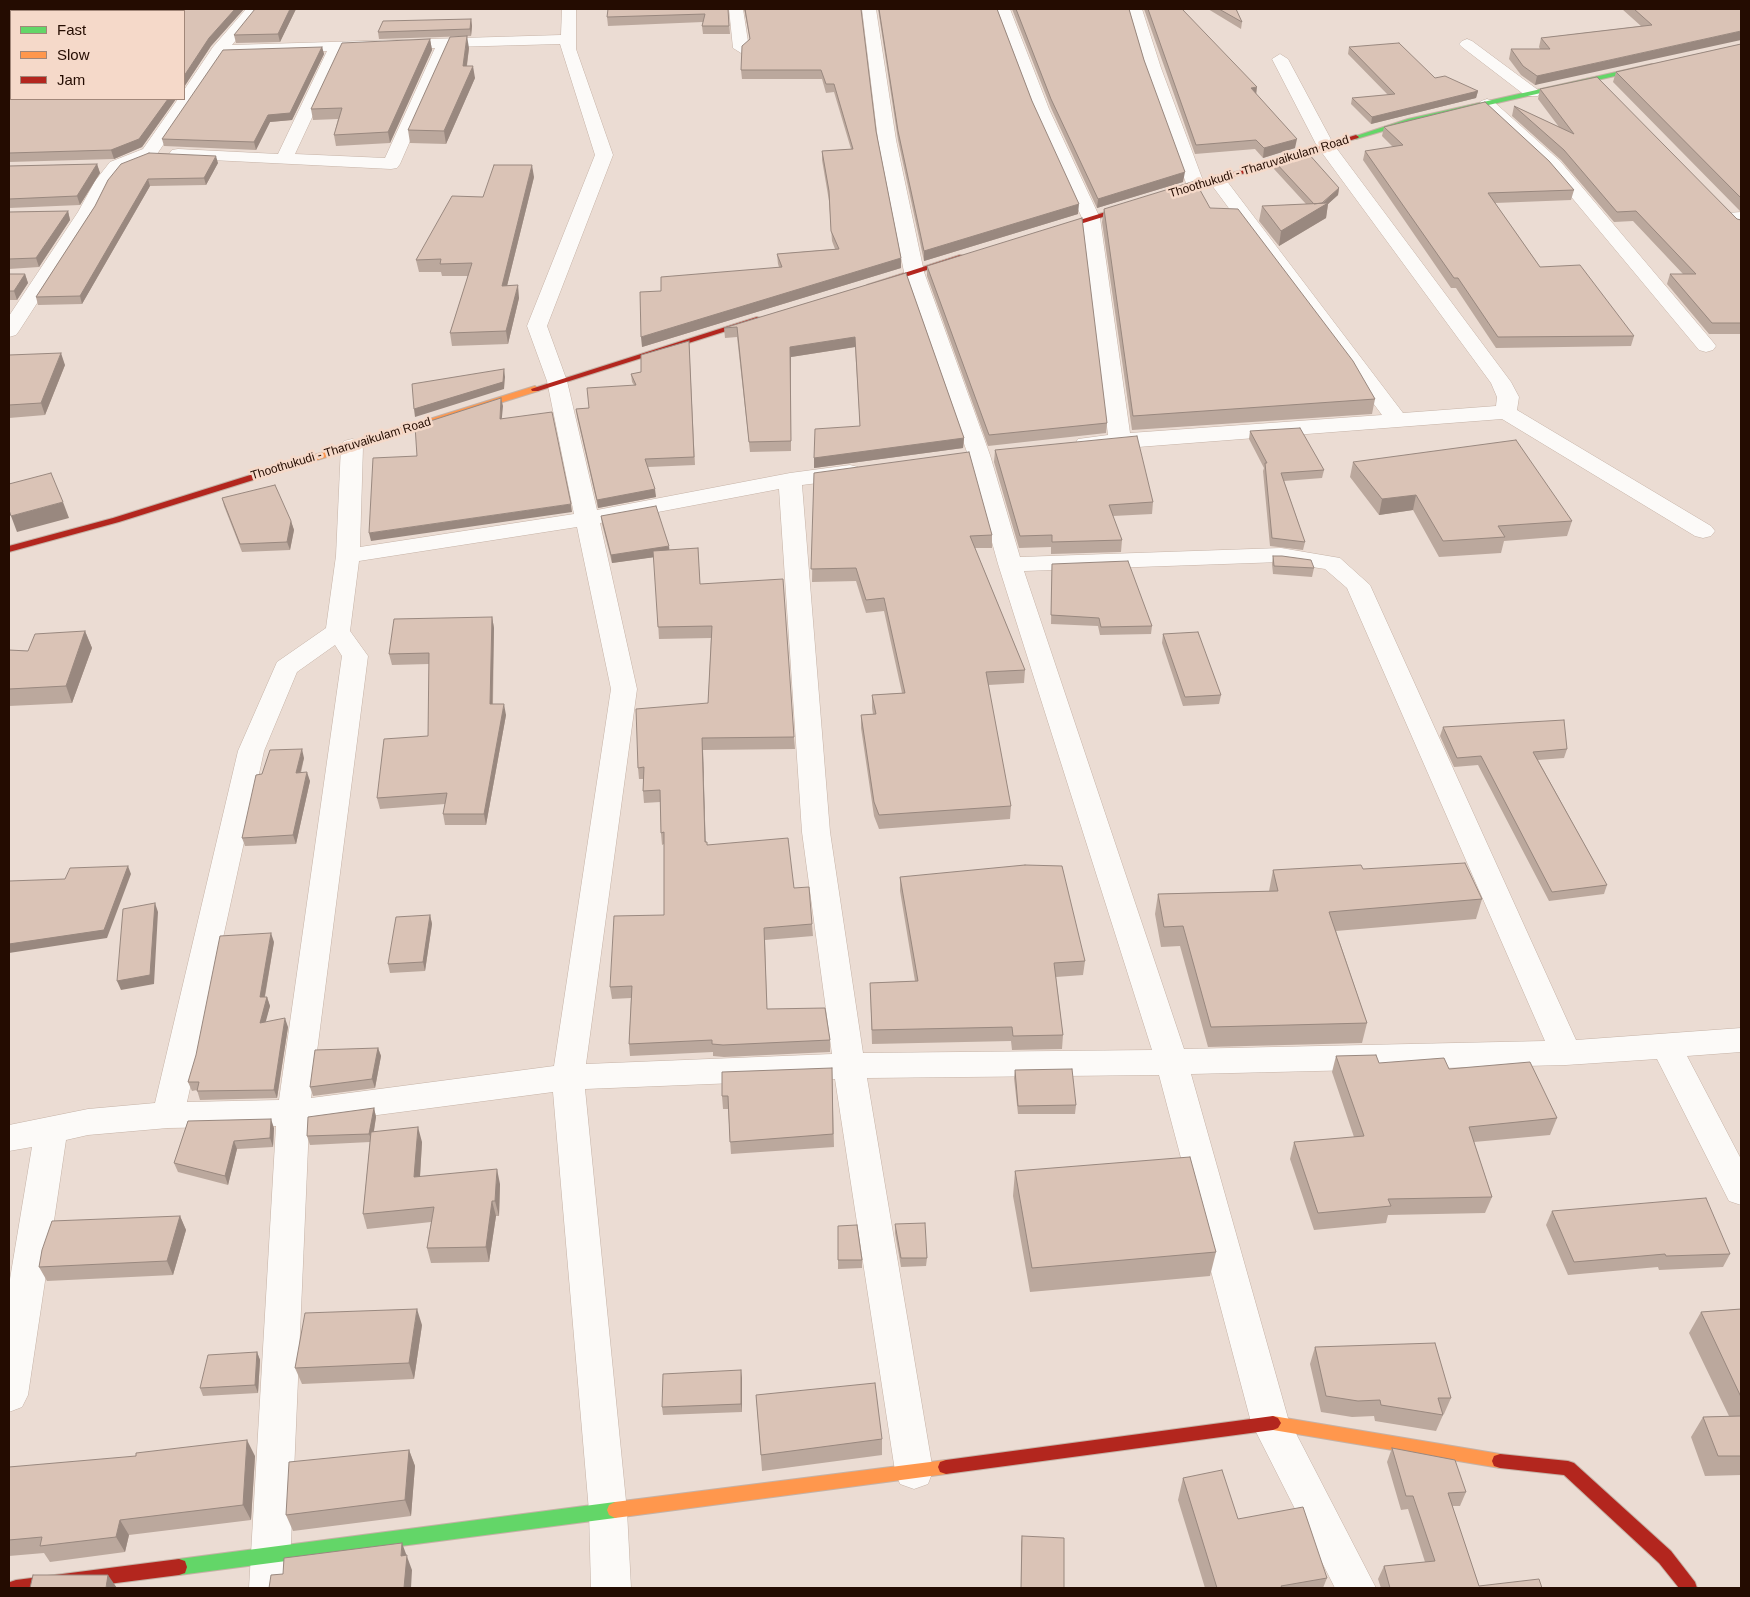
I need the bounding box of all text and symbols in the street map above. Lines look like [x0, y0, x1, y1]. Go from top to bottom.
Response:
legend [10, 10, 185, 100]
text: Fast [57, 21, 86, 38]
text: Slow [57, 46, 90, 63]
text: Jam [57, 71, 85, 88]
street label: Thoothukudi - Tharuvaikulam Road [1167, 133, 1351, 201]
street label: Thoothukudi - Tharuvaikulam Road [249, 415, 433, 483]

